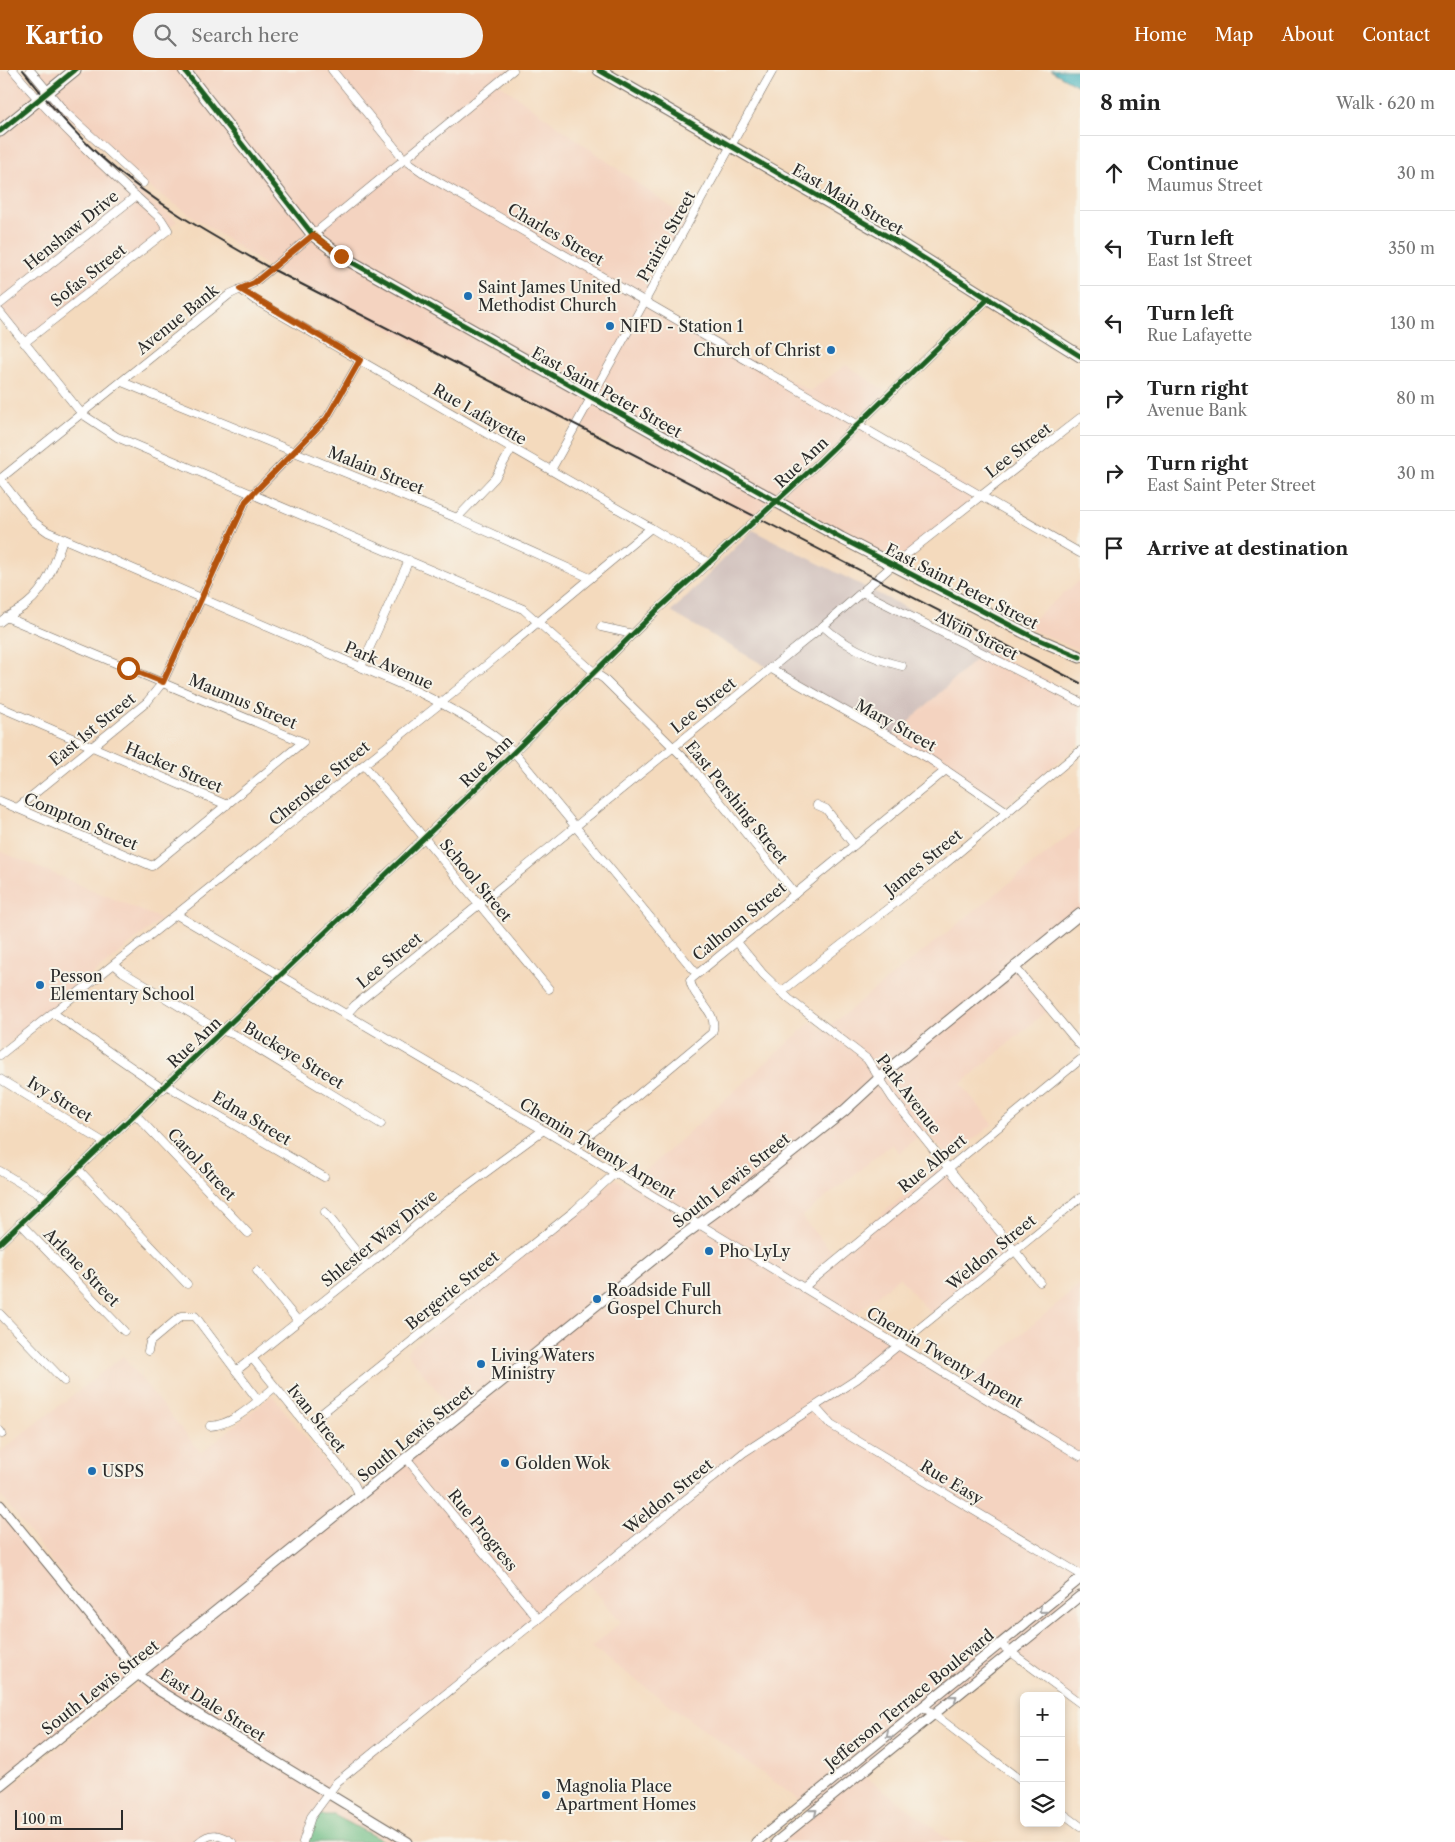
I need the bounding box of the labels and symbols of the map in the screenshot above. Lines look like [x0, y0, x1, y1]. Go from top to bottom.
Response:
street label: East Main Street [789, 159, 908, 239]
street label: Henshaw Drive [20, 186, 122, 274]
street label: Prairie Street [633, 187, 699, 285]
street label: Charles Street [504, 198, 608, 270]
street label: Sofas Street [46, 239, 130, 311]
route end [330, 245, 353, 268]
place label: Saint James United Methodist Church [478, 277, 621, 315]
street label: Avenue Bank [131, 279, 223, 359]
marker: Saint James United Methodist Church [462, 290, 474, 302]
place label: NIFD - Station 1 [620, 316, 744, 336]
marker: NIFD - Station 1 [604, 320, 616, 332]
place label: Church of Christ [693, 340, 821, 360]
street label: East Saint Peter Street [528, 342, 686, 442]
marker: Church of Christ [825, 344, 837, 356]
street label: Rue Lafayette [429, 379, 531, 449]
street label: Lee Street [981, 418, 1055, 482]
street label: Rue Ann [770, 432, 832, 492]
street label: Malain Street [325, 442, 427, 499]
street label: East Saint Peter Street [882, 539, 1042, 633]
street label: Alvin Street [932, 605, 1022, 664]
street label: Park Avenue [342, 637, 436, 693]
route start [117, 657, 140, 680]
street label: Maumus Street [186, 669, 300, 733]
street label: Lee Street [666, 672, 740, 737]
street label: East 1st Street [45, 688, 139, 770]
street label: Mary Street [852, 695, 940, 756]
street label: Rue Ann [455, 731, 517, 791]
street label: Cherokee Street [265, 736, 374, 830]
street label: Hacker Street [122, 737, 226, 797]
street label: East Pershing Street [681, 737, 793, 868]
street label: Compton Street [21, 788, 141, 854]
street label: James Street [878, 824, 966, 901]
street label: School Street [436, 835, 517, 926]
street label: Calhoun Street [688, 877, 790, 965]
street label: Lee Street [352, 927, 426, 992]
place label: Pesson Elementary School [50, 966, 195, 1004]
marker: Pesson Elementary School [34, 979, 46, 991]
street label: Rue Ann [163, 1012, 225, 1072]
street label: Buckeye Street [240, 1017, 348, 1093]
street label: Park Avenue [872, 1050, 946, 1138]
street label: Ivy Street [24, 1072, 96, 1126]
street label: Edna Street [209, 1087, 295, 1150]
street label: Chemin Twenty Arpent [516, 1093, 680, 1203]
street label: Carol Street [163, 1124, 241, 1205]
street label: South Lewis Street [668, 1128, 794, 1232]
street label: Rue Albert [894, 1129, 970, 1196]
street label: Shlester Way Drive [317, 1185, 441, 1291]
street label: Weldon Street [942, 1210, 1040, 1295]
street label: Arlene Street [39, 1223, 124, 1310]
place label: Pho LyLy [719, 1241, 792, 1261]
marker: Pho LyLy [703, 1245, 715, 1257]
street label: Bergerie Street [401, 1246, 503, 1334]
place label: Roadside Full Gospel Church [607, 1280, 722, 1318]
marker: Roadside Full Gospel Church [591, 1293, 603, 1305]
street label: Chemin Twenty Arpent [863, 1302, 1027, 1412]
place label: Living Waters Ministry [491, 1345, 595, 1383]
marker: Living Waters Ministry [475, 1358, 487, 1370]
street label: Ivan Street [283, 1380, 351, 1456]
street label: South Lewis Street [353, 1380, 477, 1486]
place label: Golden Wok [515, 1453, 611, 1473]
street label: Weldon Street [619, 1454, 717, 1539]
street label: Rue Easy [917, 1455, 988, 1509]
marker: Golden Wok [499, 1457, 511, 1469]
place label: USPS [102, 1461, 144, 1481]
marker: USPS [86, 1465, 98, 1477]
street label: Rue Progress [444, 1485, 522, 1575]
one-way arrow [1039, 1605, 1048, 1613]
street label: Jefferson Terrace Boulevard [818, 1624, 998, 1775]
street label: South Lewis Street [37, 1635, 163, 1739]
street label: East Dale Street [156, 1664, 270, 1746]
one-way arrow [948, 1695, 957, 1704]
one-way arrow [886, 1729, 895, 1737]
place label: Magnolia Place Apartment Homes [555, 1776, 696, 1814]
marker: Magnolia Place Apartment Homes [540, 1789, 552, 1801]
scale bar [15, 1807, 122, 1830]
one-way arrow [808, 1809, 817, 1817]

